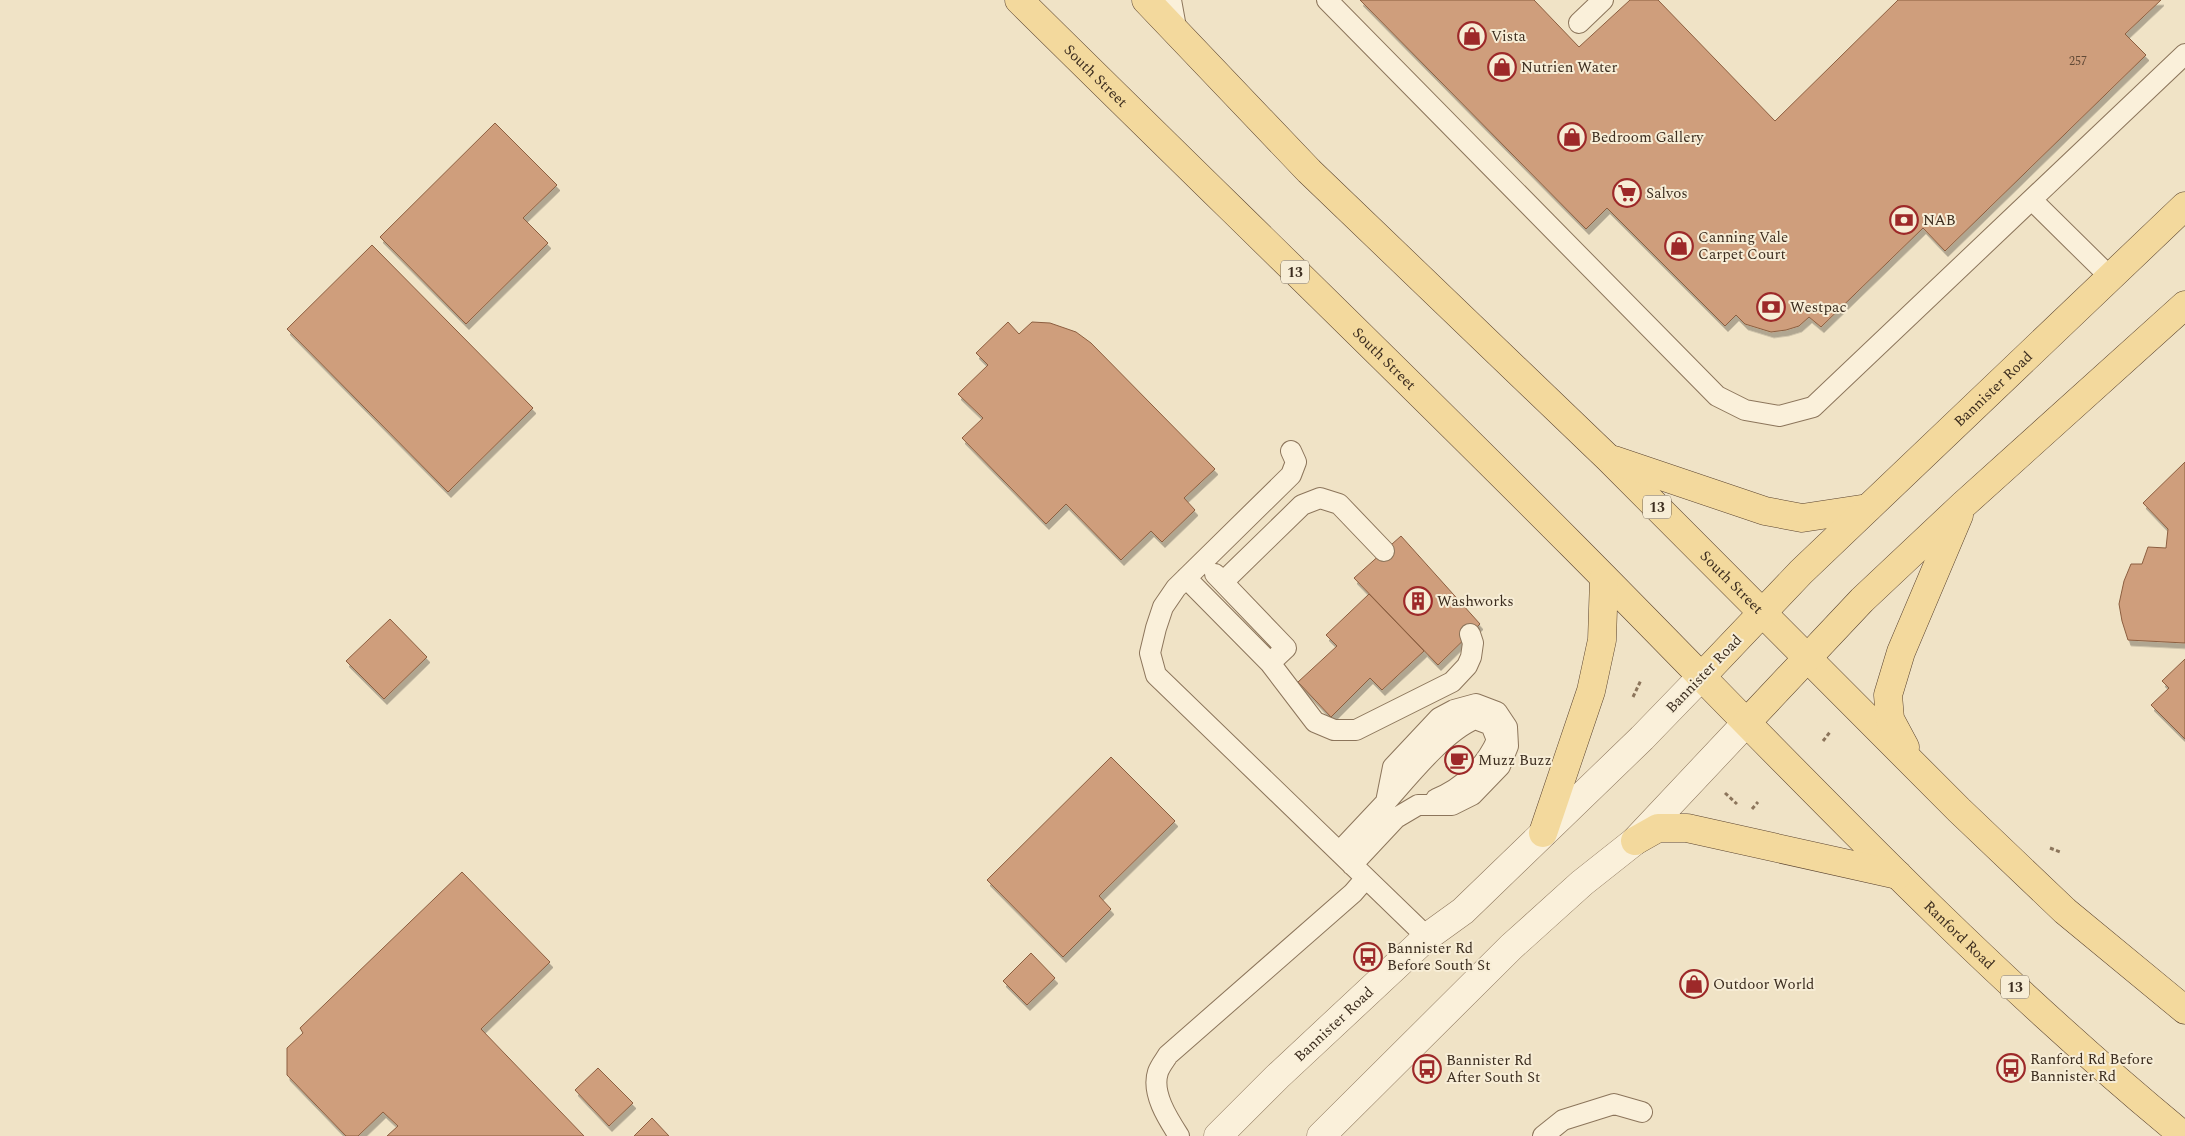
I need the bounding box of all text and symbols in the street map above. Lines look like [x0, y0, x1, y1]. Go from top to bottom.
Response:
shop icon: Vista [1457, 21, 1487, 51]
place label: Vista [1491, 25, 1526, 48]
street label: South Street [1059, 39, 1133, 113]
shop icon: Nutrien Water [1487, 52, 1517, 82]
house number: 257 [2069, 52, 2087, 71]
place label: Nutrien Water [1521, 56, 1618, 79]
shop icon: Bedroom Gallery [1557, 122, 1587, 152]
place label: Bedroom Gallery [1591, 126, 1704, 149]
supermarket icon: Salvos [1612, 178, 1642, 208]
place label: Salvos [1646, 182, 1688, 205]
bank icon: NAB [1889, 205, 1919, 235]
place label: NAB [1923, 209, 1956, 232]
place label: Canning Vale Carpet Court [1698, 226, 1788, 266]
shop icon: Canning Vale Carpet Court [1664, 231, 1694, 261]
road number: 13 [1281, 260, 1309, 284]
bank icon: Westpac [1756, 292, 1786, 322]
place label: Westpac [1790, 296, 1847, 319]
street label: South Street [1347, 322, 1422, 396]
street label: Bannister Road [1948, 345, 2038, 432]
road number: 13 [1643, 496, 1671, 518]
street label: South Street [1695, 545, 1769, 619]
building icon: Washworks [1403, 586, 1433, 616]
place label: Washworks [1437, 590, 1514, 613]
street label: Bannister Road [1660, 629, 1748, 719]
cafe icon: Muzz Buzz [1444, 745, 1474, 775]
place label: Muzz Buzz [1478, 749, 1552, 772]
street label: Ranford Road [1918, 895, 2000, 975]
place label: Bannister Rd Before South St [1387, 937, 1490, 977]
bus stop icon: Bannister Rd Before South St [1353, 942, 1383, 972]
shop icon: Outdoor World [1679, 969, 1709, 999]
place label: Outdoor World [1713, 973, 1814, 996]
road number: 13 [2001, 976, 2029, 999]
street label: Bannister Road [1289, 981, 1379, 1067]
place label: Ranford Rd Before Bannister Rd [2030, 1048, 2153, 1088]
place label: Bannister Rd After South St [1446, 1049, 1540, 1089]
bus stop icon: Ranford Rd Before Bannister Rd [1996, 1053, 2026, 1083]
bus stop icon: Bannister Rd After South St [1412, 1054, 1442, 1084]

